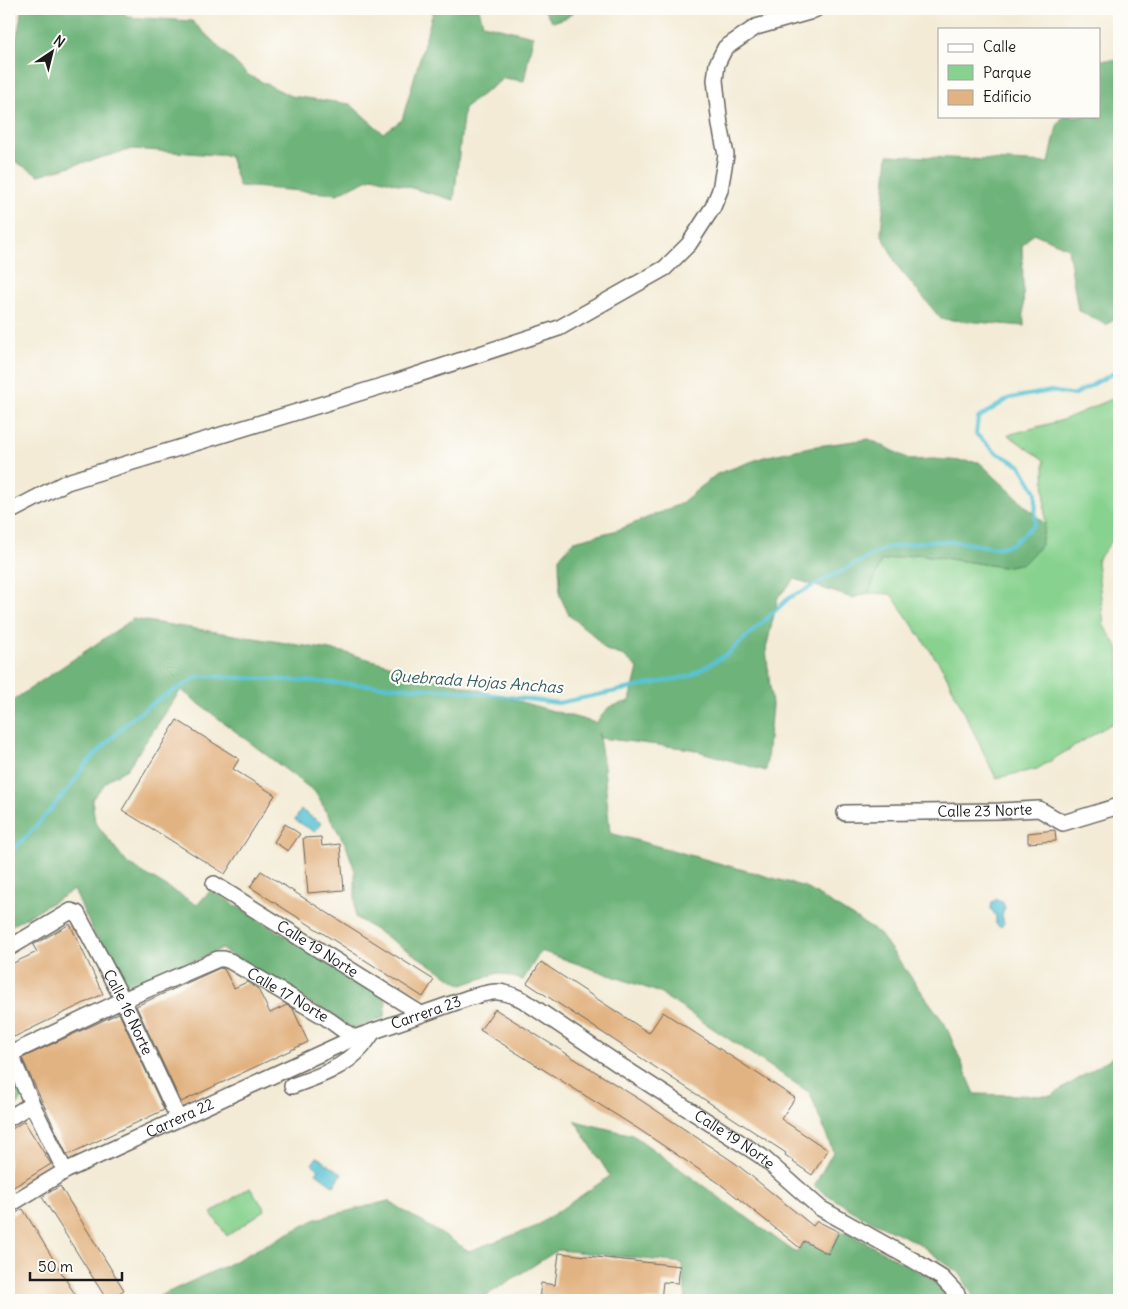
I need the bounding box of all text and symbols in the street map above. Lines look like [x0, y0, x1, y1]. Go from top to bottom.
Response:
north arrow [28, 28, 78, 78]
legend [938, 28, 1100, 118]
text: N [50, 31, 69, 52]
text: Calle [983, 37, 1016, 56]
text: Parque [983, 63, 1031, 82]
text: Edificio [983, 87, 1031, 106]
water label: Quebrada Hojas Anchas [388, 665, 564, 697]
street label: Calle 23 Norte [937, 799, 1033, 821]
street label: Calle 19 Norte [273, 916, 362, 981]
street label: Calle 17 Norte [244, 963, 332, 1026]
street label: Calle 16 Norte [99, 966, 157, 1058]
street label: Carrera 23 [388, 991, 464, 1033]
street label: Carrera 22 [143, 1094, 217, 1142]
street label: Calle 19 Norte [691, 1106, 779, 1173]
scale bar [30, 1249, 122, 1281]
text: 50 m [38, 1257, 73, 1276]

